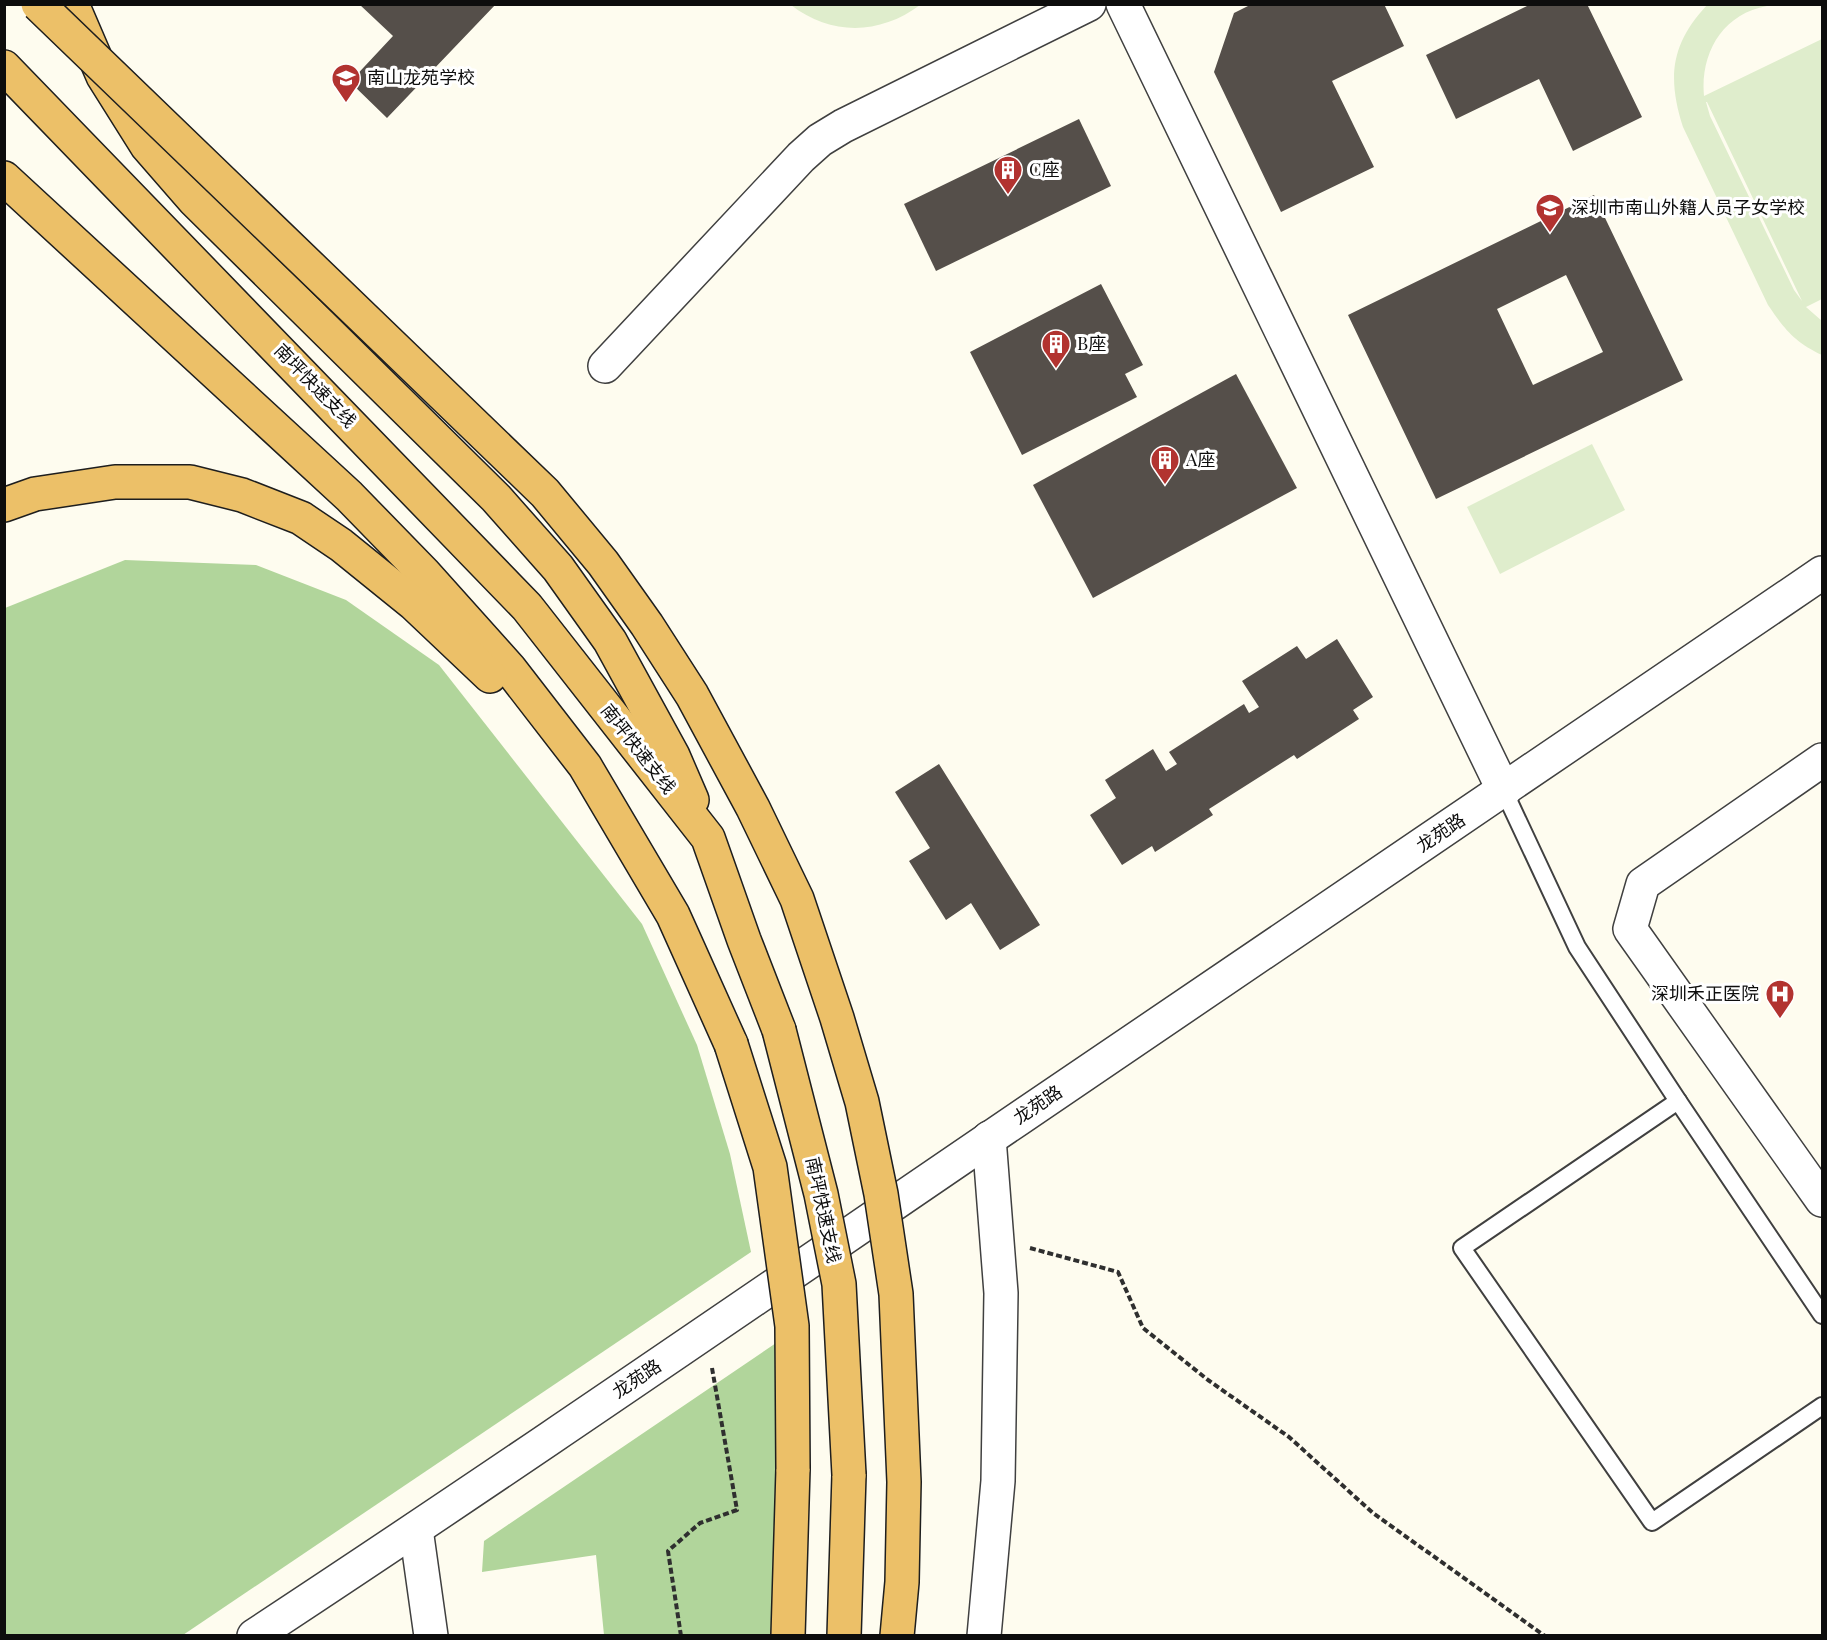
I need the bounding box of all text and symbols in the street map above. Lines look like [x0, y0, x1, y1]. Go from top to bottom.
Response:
school or university icon: 南山龙苑学校 [330, 62, 362, 104]
place label: 南山龙苑学校 [367, 65, 475, 89]
building icon: C座 [992, 154, 1024, 196]
place label: C座 [1029, 157, 1059, 181]
school or university icon: 深圳市南山外籍人员子女学校 [1534, 192, 1566, 234]
place label: 深圳市南山外籍人员子女学校 [1571, 195, 1805, 219]
building icon: B座 [1040, 328, 1072, 370]
place label: B座 [1077, 331, 1106, 355]
street label: 南坪快速支线 [270, 338, 362, 432]
building icon: A座 [1149, 444, 1181, 486]
place label: A座 [1185, 447, 1215, 471]
street label: 南坪快速支线 [596, 698, 681, 798]
street label: 龙苑路 [1411, 807, 1470, 857]
hospital icon: 深圳禾正医院 [1764, 978, 1796, 1020]
place label: 深圳禾正医院 [1651, 981, 1759, 1005]
street label: 龙苑路 [1008, 1079, 1067, 1129]
street label: 南坪快速支线 [801, 1154, 847, 1265]
street label: 龙苑路 [607, 1353, 666, 1403]

